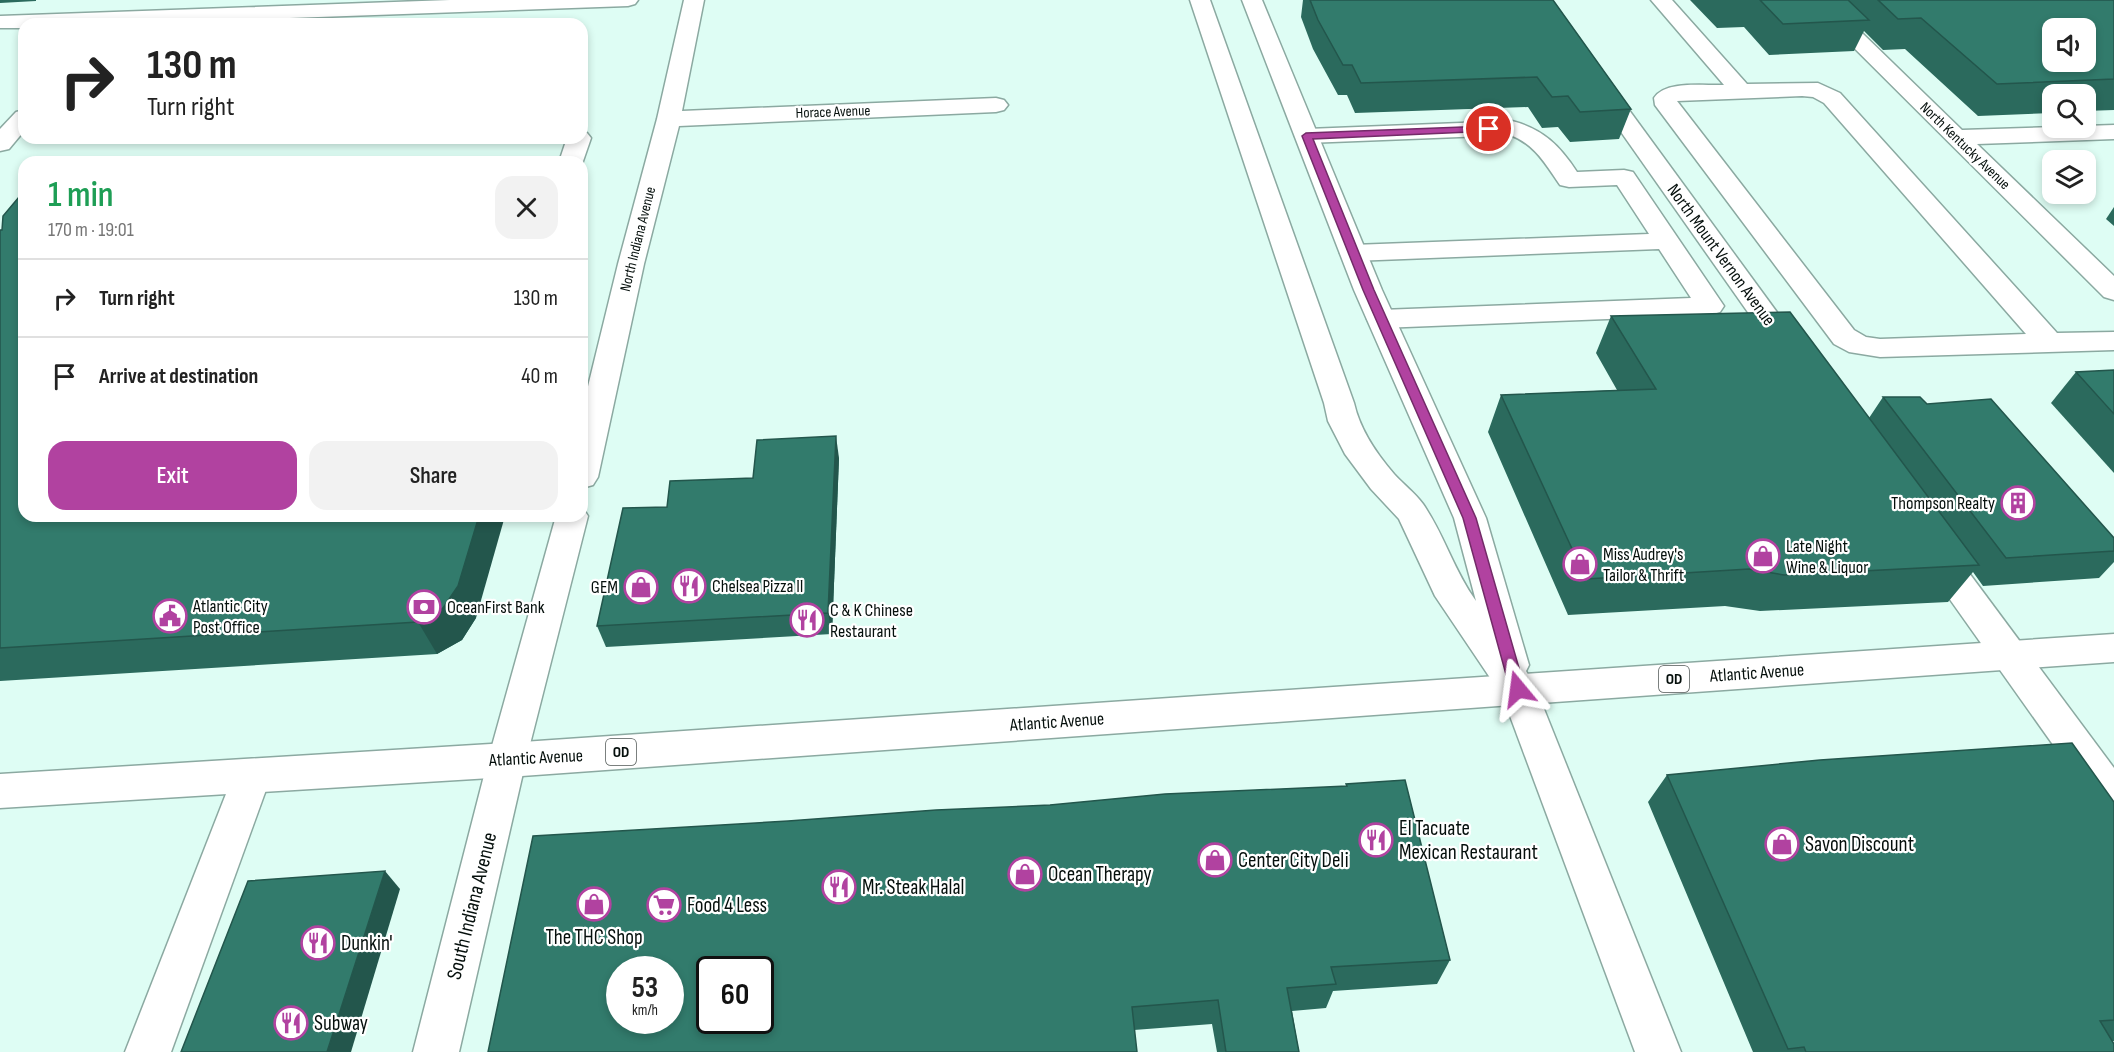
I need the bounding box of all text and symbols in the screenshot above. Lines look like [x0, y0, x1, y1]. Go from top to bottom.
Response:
map controls [2042, 18, 2096, 204]
button: sound [2042, 18, 2096, 72]
text: 130 m [147, 40, 237, 91]
icon: right [48, 42, 126, 120]
button: search [2042, 84, 2096, 138]
text: Turn right [147, 91, 234, 123]
street label: North Kentucky Avenue [1916, 98, 2014, 194]
street label: Horace Avenue [795, 101, 871, 123]
pin [1463, 103, 1514, 154]
icon: arrive [1472, 112, 1505, 145]
button: layers [2042, 150, 2096, 204]
text: 1 min [48, 174, 113, 217]
button: close [495, 176, 558, 239]
street label: North Mount Vernon Avenue [1663, 180, 1779, 330]
street label: North Indiana Avenue [616, 185, 660, 293]
text: 170 m · 19:01 [48, 218, 134, 242]
icon: right [48, 282, 81, 315]
text: Turn right [99, 285, 175, 312]
text: 130 m [514, 285, 558, 312]
icon: arrive [48, 360, 81, 393]
text: Arrive at destination [99, 363, 258, 390]
text: 40 m [521, 363, 558, 390]
button: Exit [48, 441, 297, 510]
button: Share [309, 441, 558, 510]
building icon: Thompson Realty [2000, 485, 2036, 521]
place label: Thompson Realty [1891, 493, 1995, 514]
place label: Late Night Wine & Liquor [1786, 536, 1868, 578]
shop icon: Late Night Wine & Liquor [1745, 538, 1781, 574]
place label: Miss Audrey's Tailor & Thrift [1603, 544, 1685, 586]
shop icon: Miss Audrey's Tailor & Thrift [1562, 546, 1598, 582]
restaurant icon: Chelsea Pizza II [671, 568, 707, 604]
shop icon: GEM [623, 569, 659, 605]
place label: Chelsea Pizza II [712, 576, 803, 597]
place label: GEM [591, 577, 618, 598]
bank icon: OceanFirst Bank [406, 589, 442, 625]
place label: Atlantic City Post Office [192, 596, 268, 638]
place label: OceanFirst Bank [447, 597, 545, 618]
public building icon: Atlantic City Post Office [152, 598, 188, 634]
place label: C & K Chinese Restaurant [830, 600, 913, 642]
restaurant icon: C & K Chinese Restaurant [789, 602, 825, 638]
position arrow [1486, 657, 1550, 721]
street label: Atlantic Avenue [1708, 659, 1805, 687]
road number: OD [1659, 666, 1689, 692]
street label: Atlantic Avenue [1008, 708, 1105, 736]
road number: OD [606, 739, 636, 765]
street label: Atlantic Avenue [487, 745, 584, 771]
place label: El Tacuate Mexican Restaurant [1399, 816, 1538, 865]
restaurant icon: El Tacuate Mexican Restaurant [1358, 822, 1394, 858]
shop icon: Savon Discount [1764, 826, 1800, 862]
street label: South Indiana Avenue [442, 830, 502, 982]
place label: Savon Discount [1805, 832, 1914, 857]
shop icon: Center City Deli [1197, 842, 1233, 878]
place label: Center City Deli [1238, 848, 1349, 873]
shop icon: Ocean Therapy [1007, 856, 1043, 892]
place label: Ocean Therapy [1048, 862, 1152, 887]
restaurant icon: Mr. Steak Halal [821, 869, 857, 905]
place label: Mr. Steak Halal [862, 875, 964, 900]
shop icon: The THC Shop [576, 886, 612, 922]
supermarket icon: Food 4 Less [646, 887, 682, 923]
place label: Food 4 Less [687, 893, 767, 918]
restaurant icon: Dunkin' [300, 925, 336, 961]
place label: The THC Shop [545, 925, 643, 950]
place label: Dunkin' [341, 931, 393, 956]
speed limit sign: 60 [696, 956, 774, 1034]
text: 53 [632, 970, 658, 1006]
text: km/h [632, 1001, 658, 1020]
restaurant icon: Subway [273, 1005, 309, 1041]
place label: Subway [314, 1011, 368, 1036]

